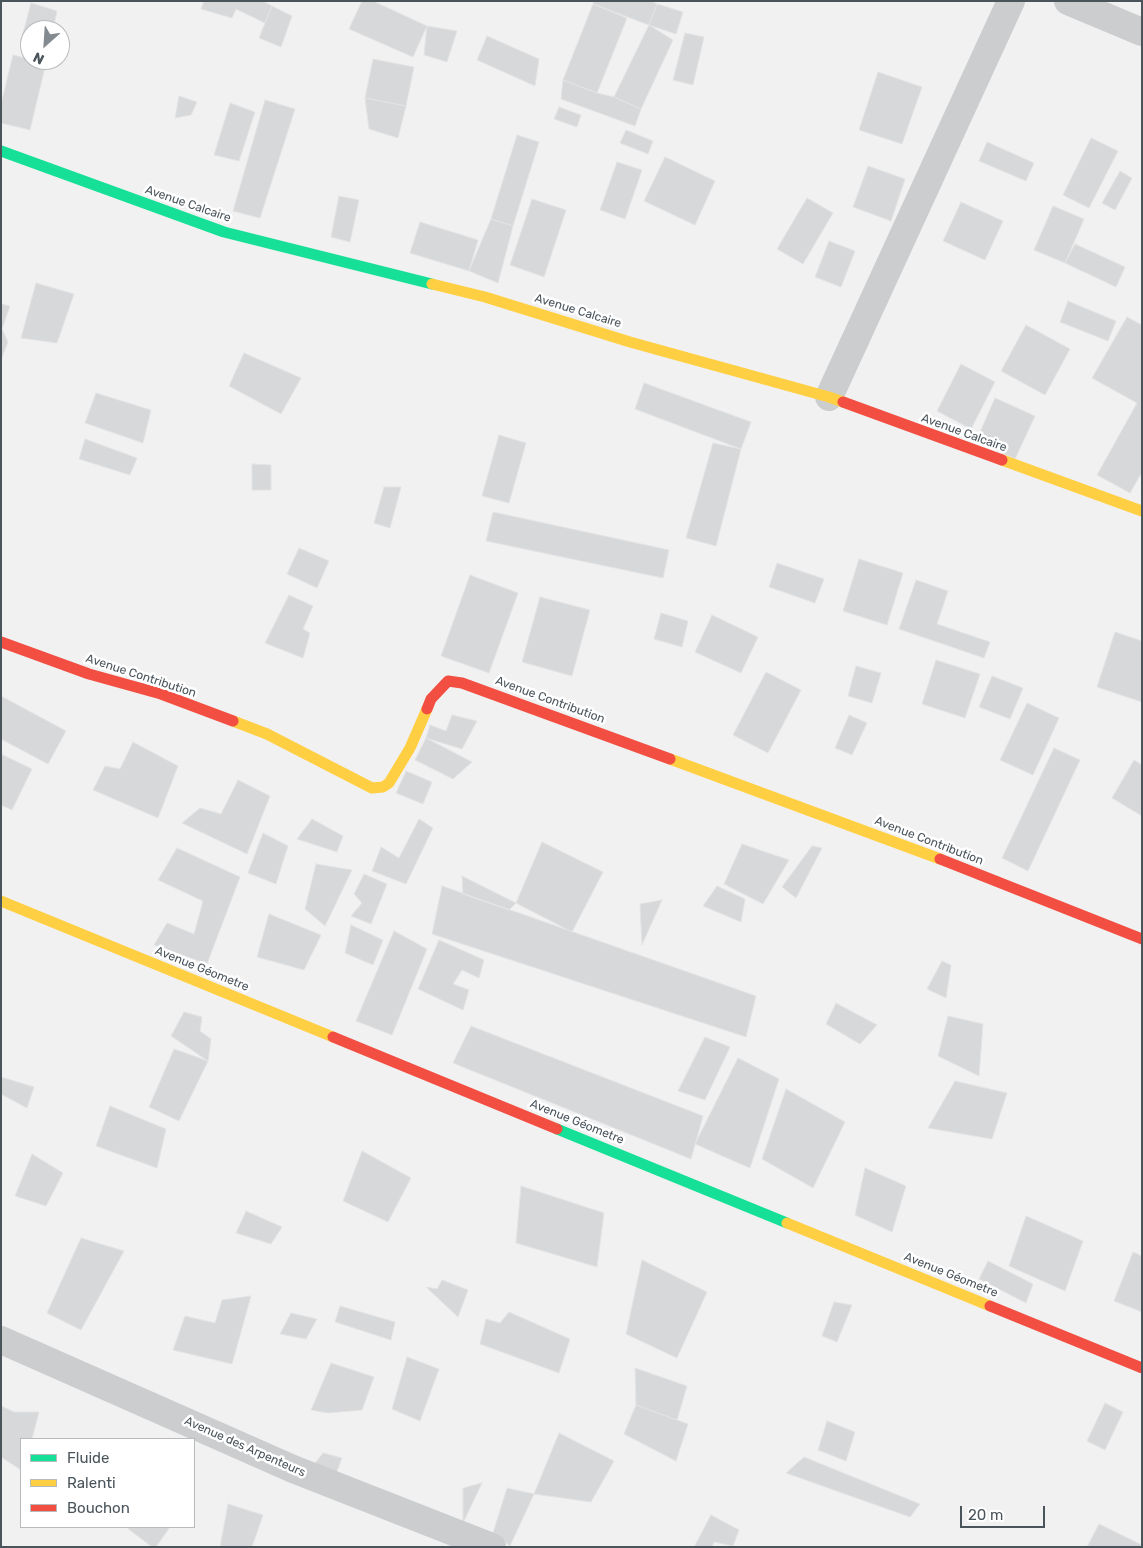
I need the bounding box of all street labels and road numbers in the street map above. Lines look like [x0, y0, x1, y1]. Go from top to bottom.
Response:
street label: Avenue Calcaire [143, 183, 233, 225]
street label: Avenue Calcaire [533, 291, 623, 331]
street label: Avenue Calcaire [919, 411, 1009, 455]
street label: Avenue Contribution [84, 651, 198, 701]
street label: Avenue Contribution [493, 674, 607, 726]
street label: Avenue Contribution [873, 814, 985, 868]
street label: Avenue Géometre [153, 944, 251, 994]
street label: Avenue Géometre [528, 1097, 626, 1147]
street label: Avenue Géometre [902, 1250, 1000, 1300]
street label: Avenue des Arpenteurs [182, 1414, 308, 1480]

